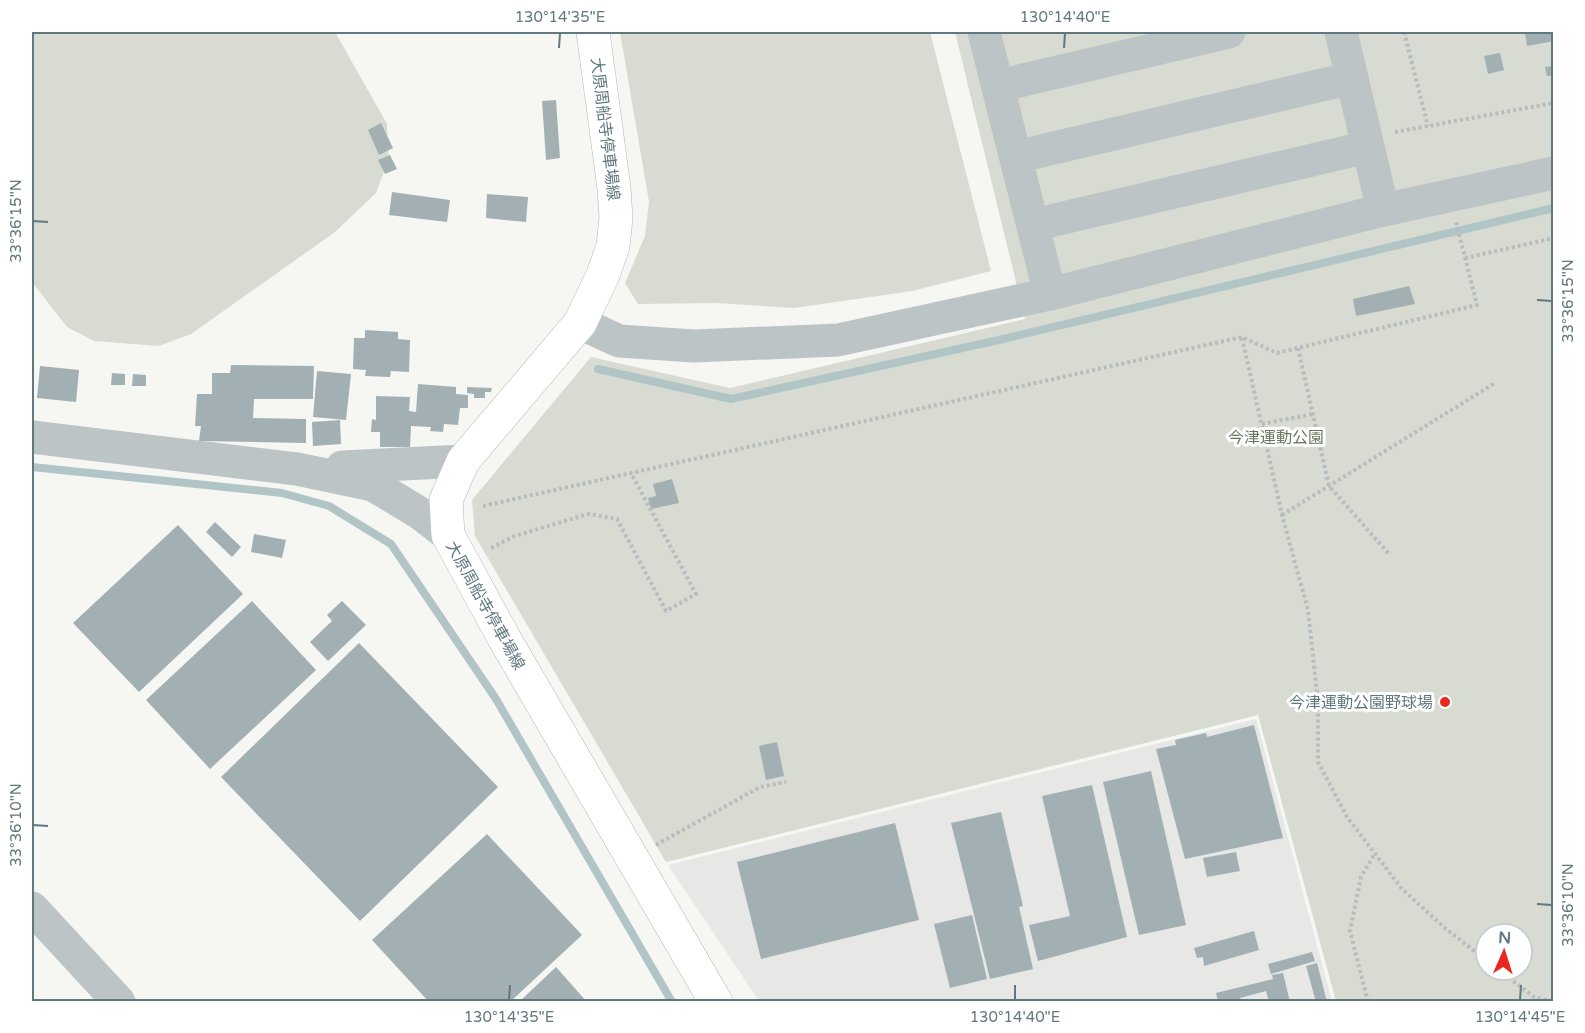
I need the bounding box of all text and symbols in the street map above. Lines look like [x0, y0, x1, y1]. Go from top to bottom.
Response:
text: 130°14'35"E [515, 8, 605, 26]
text: 130°14'40"E [1020, 8, 1110, 26]
street label: 大原周船寺停車場線 [586, 56, 624, 202]
text: 33°36'15"N [7, 179, 25, 263]
text: 33°36'15"N [1559, 259, 1577, 343]
park label: 今津運動公園 [1228, 428, 1324, 448]
street label: 大原周船寺停車場線 [441, 538, 529, 673]
place label: 今津運動公園野球場 [1289, 693, 1433, 713]
marker: 今津運動公園野球場 [1438, 695, 1452, 709]
text: 33°36'10"N [7, 783, 25, 867]
text: 33°36'10"N [1559, 863, 1577, 947]
north arrow [1474, 922, 1534, 982]
text: N [1498, 928, 1512, 948]
text: 130°14'35"E [464, 1008, 554, 1026]
text: 130°14'40"E [970, 1008, 1060, 1026]
text: 130°14'45"E [1475, 1008, 1565, 1026]

